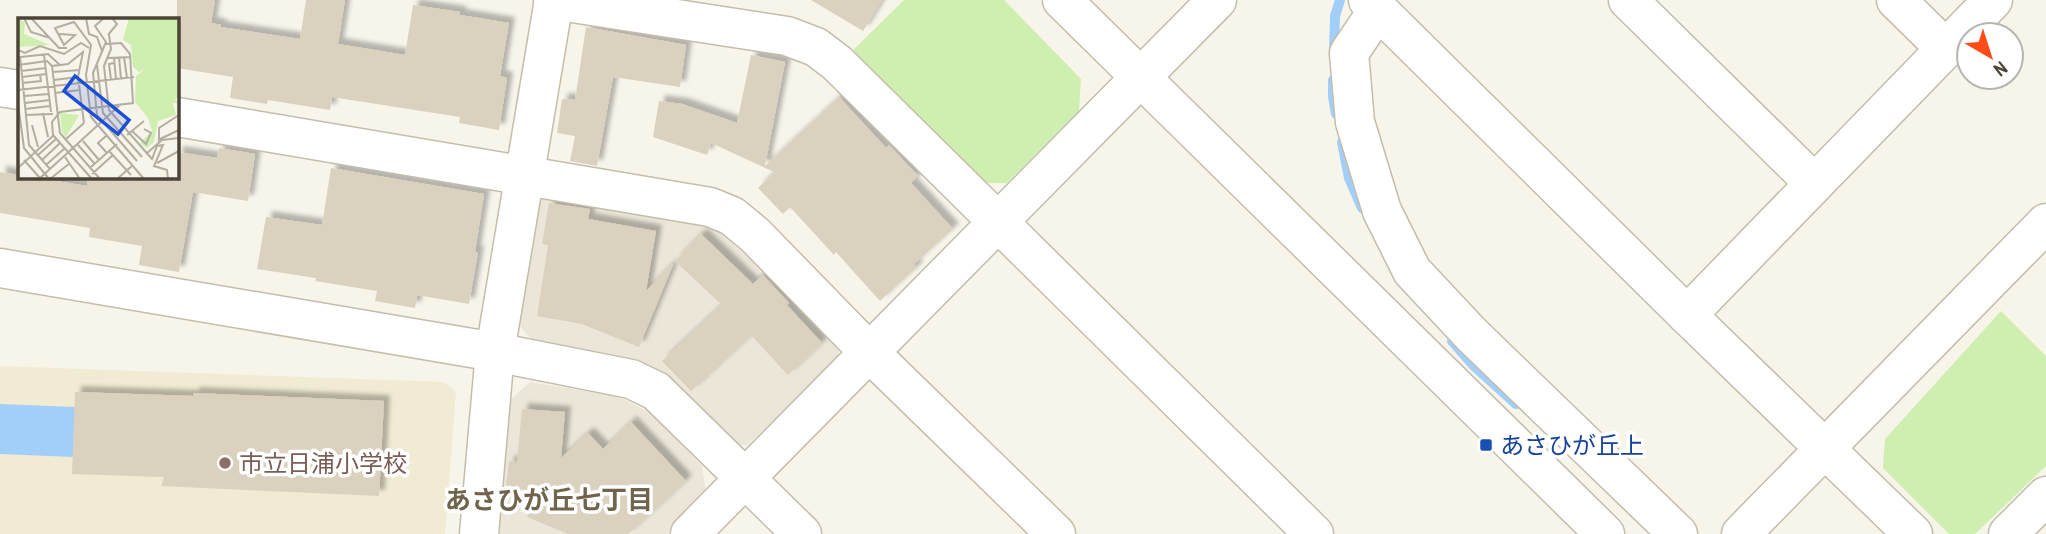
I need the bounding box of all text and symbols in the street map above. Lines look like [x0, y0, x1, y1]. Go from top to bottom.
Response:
inset map [18, 18, 178, 178]
north arrow [1955, 21, 2025, 91]
text: N [1988, 56, 2013, 83]
place label: あさひが丘上 [1500, 429, 1644, 461]
marker: あさひが丘上 [1478, 437, 1494, 453]
place label: 市立日浦小学校 [239, 447, 407, 479]
marker: 市立日浦小学校 [217, 455, 233, 471]
district label: あさひが丘七丁目 [445, 482, 653, 517]

